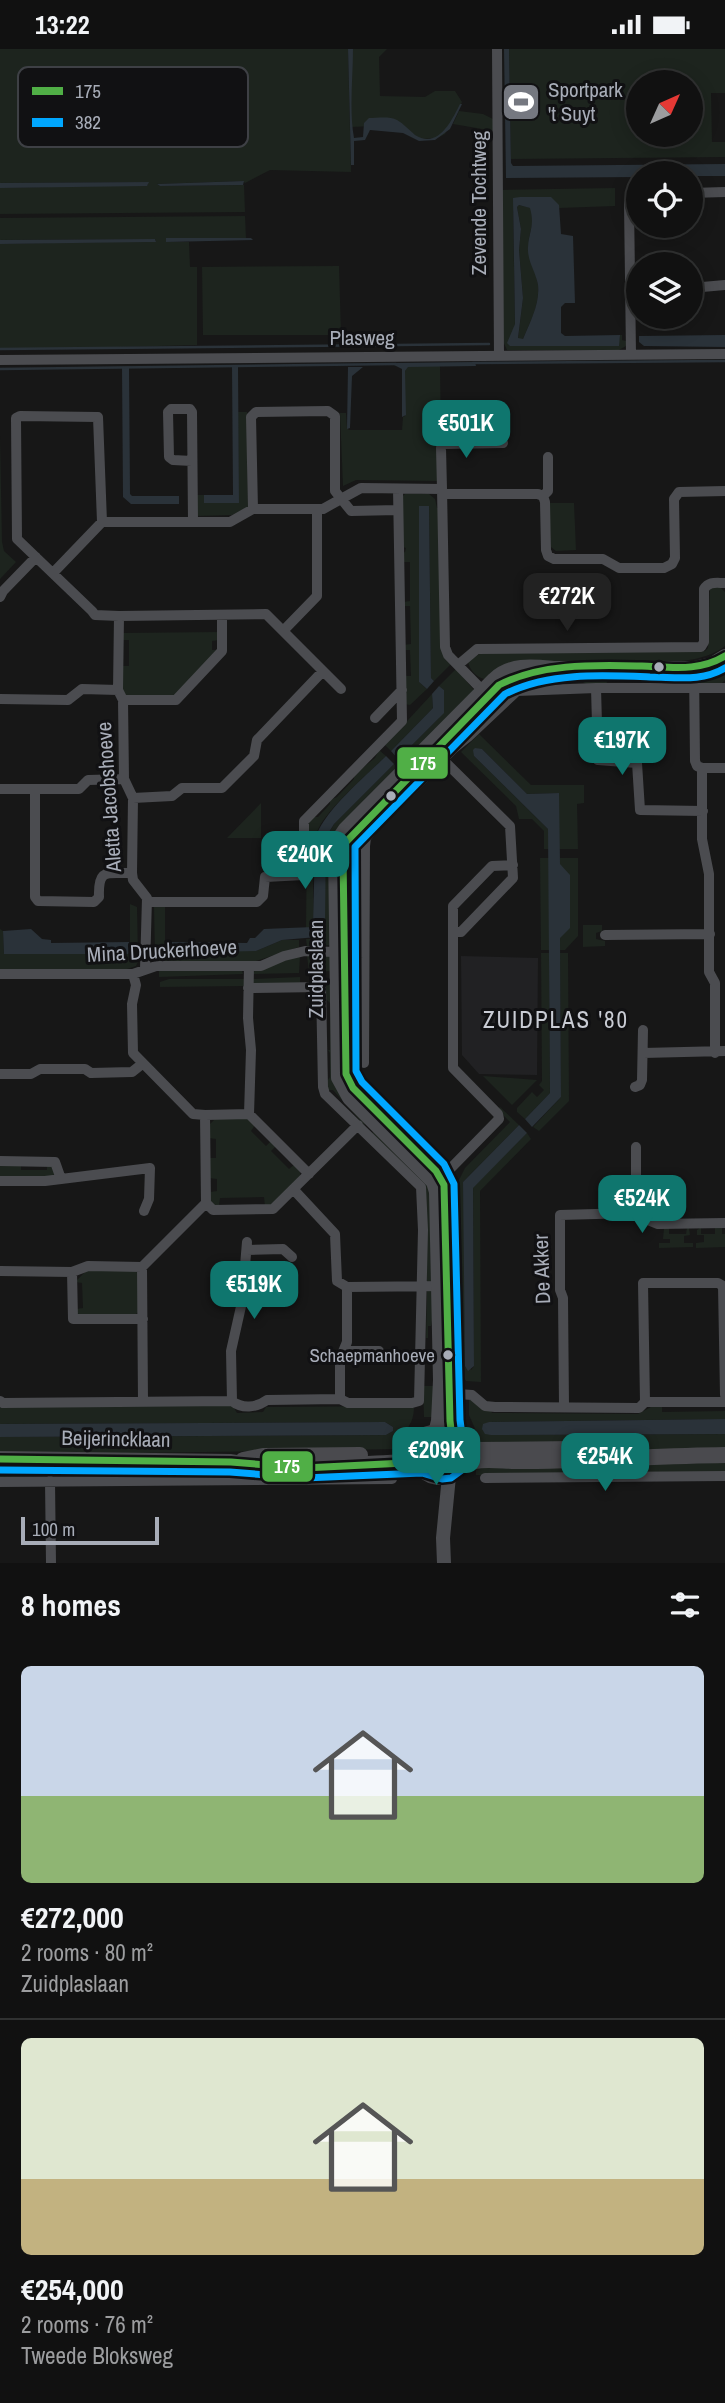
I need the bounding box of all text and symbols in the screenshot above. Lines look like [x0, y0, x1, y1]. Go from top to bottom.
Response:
text: 13:22 [35, 7, 90, 42]
legend [18, 67, 248, 147]
north arrow [626, 70, 704, 147]
map controls [626, 70, 703, 329]
place label: Sportpark 't Suyt [548, 75, 623, 128]
text: 175 [75, 78, 101, 104]
sports icon: Sportpark 't Suyt [500, 81, 542, 123]
text: 382 [75, 109, 101, 135]
street label: Zevende Tochtweg [464, 130, 493, 275]
button: locate [626, 161, 703, 238]
button: layers [626, 252, 703, 329]
street label: Plasweg [329, 323, 395, 352]
pin: €501K [417, 401, 515, 460]
text: €501K [438, 407, 494, 438]
pin: €272K [518, 573, 616, 633]
text: €272K [539, 580, 595, 611]
unlabelled marker [652, 660, 666, 674]
pin: €197K [573, 717, 671, 777]
street label: Aletta Jacobshoeve [89, 721, 128, 874]
text: €197K [594, 724, 650, 755]
line badge: 175 [396, 746, 449, 780]
text: 175 [410, 750, 436, 776]
unlabelled marker [384, 789, 398, 803]
pin: €240K [256, 831, 354, 891]
text: €240K [277, 838, 333, 869]
street label: Zuidplaslaan [301, 920, 330, 1018]
street label: Mina Druckerhoeve [86, 932, 238, 969]
district label: ZUIDPLAS '80 [483, 1004, 629, 1035]
pin: €524K [593, 1175, 691, 1235]
text: €524K [614, 1182, 670, 1213]
street label: De Akker [526, 1233, 557, 1304]
pin: €519K [205, 1261, 303, 1321]
text: €519K [226, 1268, 282, 1299]
place label: Schaepmanhoeve [309, 1342, 435, 1368]
marker: Schaepmanhoeve [441, 1348, 455, 1362]
street label: Beijerincklaan [61, 1423, 171, 1454]
pin: €209K [387, 1427, 485, 1487]
pin: €254K [556, 1433, 654, 1493]
text: €209K [408, 1434, 464, 1465]
text: €254K [577, 1440, 633, 1471]
line badge: 175 [261, 1450, 314, 1483]
text: 175 [274, 1453, 300, 1479]
scale bar [21, 1514, 159, 1546]
text: 100 m [32, 1516, 75, 1542]
text: 8 homes [21, 1585, 121, 1625]
icon: filters [666, 1586, 704, 1624]
icon: home [300, 1712, 426, 1838]
text: €272,000 [21, 1897, 124, 1937]
text: 2 rooms · 80 m² [21, 1937, 153, 1968]
text: Zuidplaslaan [21, 1968, 129, 1999]
icon: home [300, 2084, 426, 2210]
text: €254,000 [21, 2269, 124, 2309]
text: 2 rooms · 76 m² [21, 2309, 153, 2340]
text: Tweede Bloksweg [21, 2340, 173, 2371]

